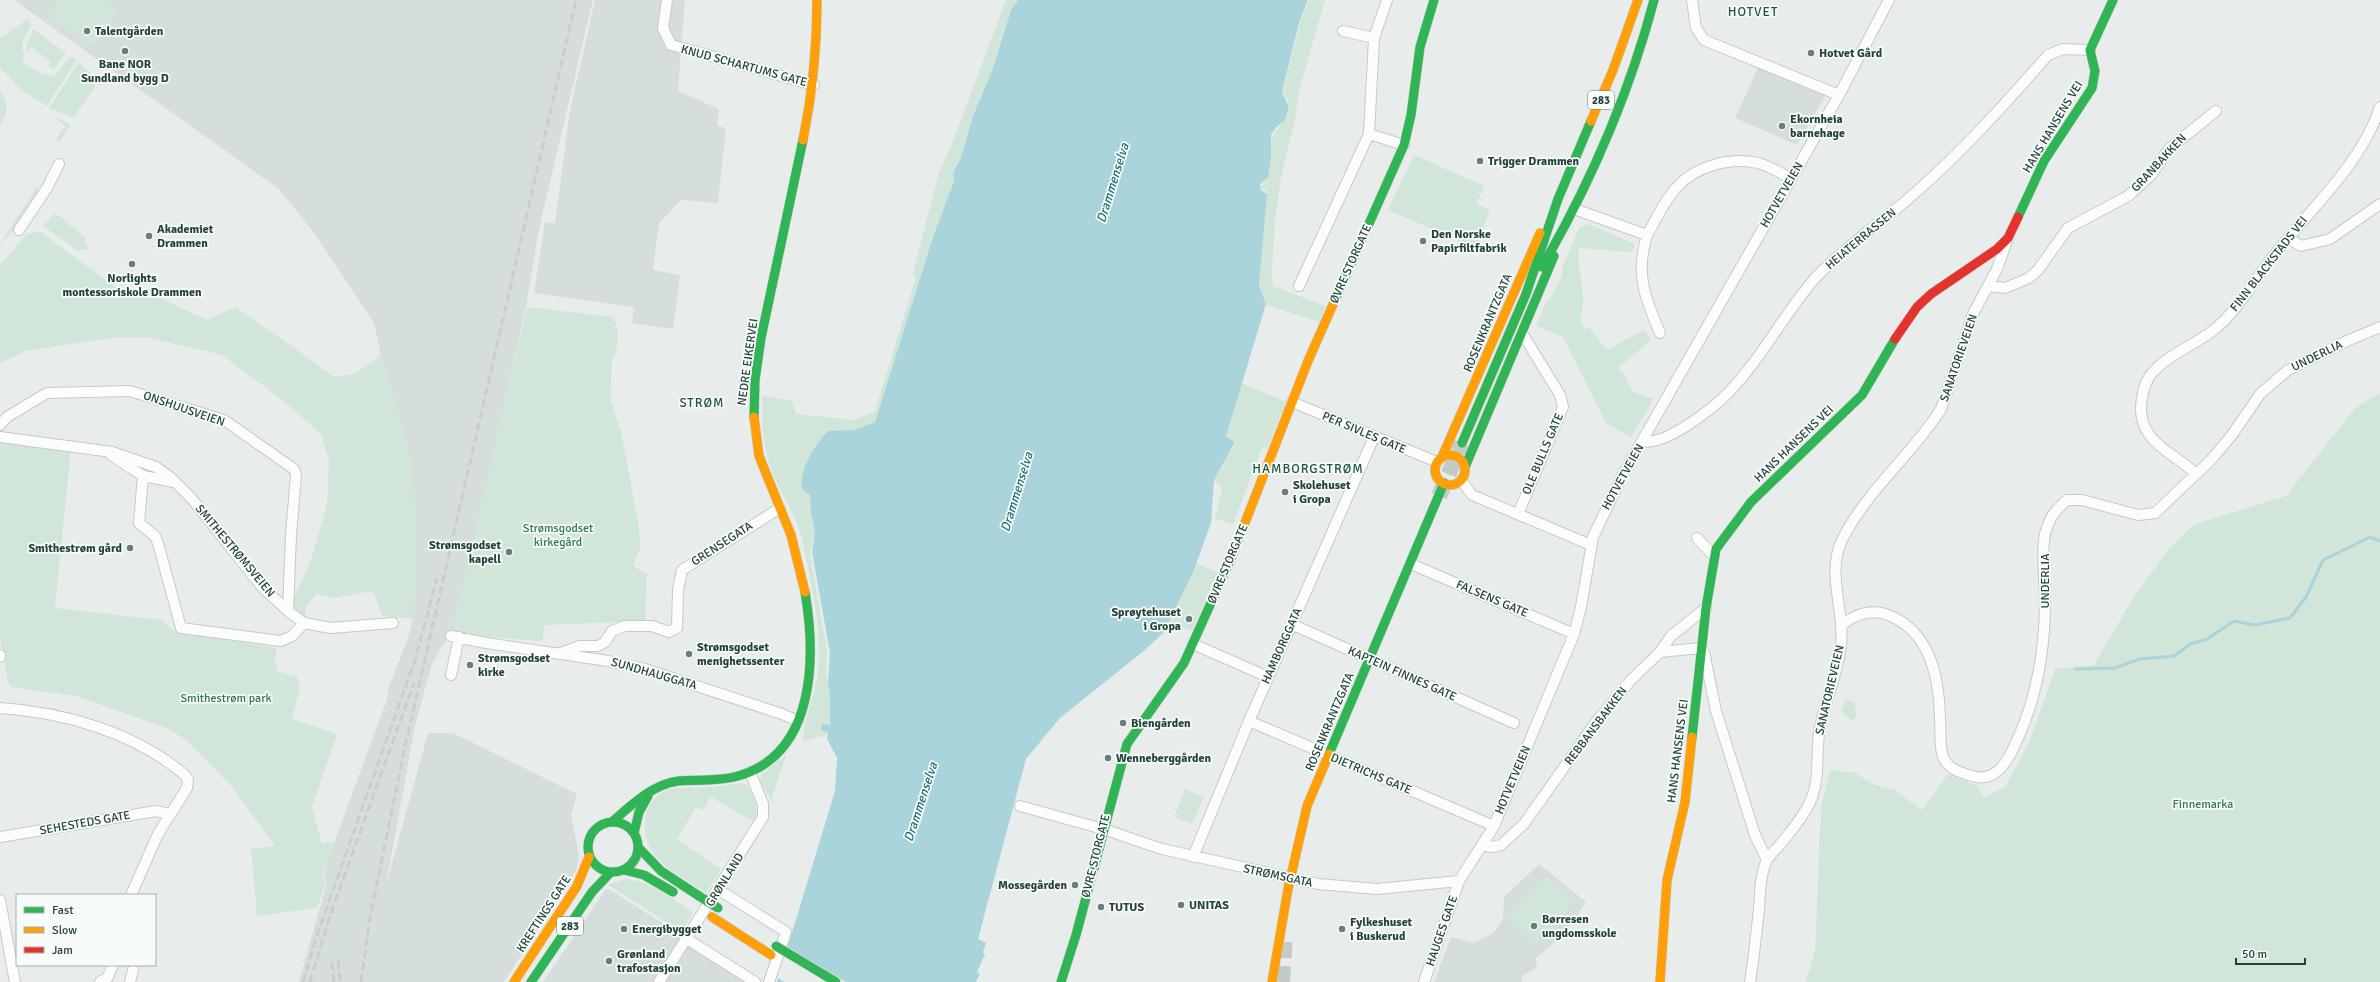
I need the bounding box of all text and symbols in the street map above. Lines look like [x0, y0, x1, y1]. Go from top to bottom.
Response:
district label: HOTVET [1728, 4, 1778, 20]
place label: Talentgården [95, 24, 164, 39]
marker: Talentgården [82, 26, 92, 36]
street label: KNUD SCHARTUMS GATE [679, 42, 809, 90]
marker: Bane NOR Sundland bygg D [120, 46, 130, 56]
place label: Hotvet Gård [1819, 46, 1883, 61]
marker: Hotvet Gård [1806, 48, 1816, 58]
place label: Bane NOR Sundland bygg D [81, 57, 169, 86]
street label: HANS HANSENS VEI [2020, 78, 2086, 176]
road number: 283 [1588, 91, 1614, 109]
place label: Ekornheia barnehage [1790, 112, 1845, 141]
marker: Ekornheia barnehage [1777, 121, 1787, 131]
street label: GRANBAKKEN [2128, 131, 2190, 195]
water label: Drammenselva [1093, 141, 1133, 225]
place label: Trigger Drammen [1488, 154, 1580, 169]
marker: Trigger Drammen [1475, 156, 1485, 166]
street label: HOTVETVEIEN [1757, 160, 1807, 230]
street label: HEIATERRASSEN [1823, 205, 1899, 273]
street label: FINN BLACKSTADS VEI [2227, 213, 2311, 315]
place label: Akademiet Drammen [157, 222, 214, 251]
street label: ØVRE STORGATE [1327, 222, 1375, 306]
place label: Den Norske Papirfiltfabrik [1431, 227, 1507, 256]
marker: Akademiet Drammen [144, 231, 154, 241]
marker: Den Norske Papirfiltfabrik [1418, 236, 1428, 246]
marker: Norlights montessoriskole Drammen [127, 259, 137, 269]
place label: Norlights montessoriskole Drammen [63, 271, 202, 300]
street label: ROSENKRANTZGATA [1460, 271, 1516, 375]
street label: SANATORIEVEIEN [1937, 312, 1981, 404]
street label: NEDRE EIKERVEI [734, 317, 762, 407]
street label: UNDERLIA [2289, 337, 2346, 375]
street label: ONSHUUSVEIEN [141, 388, 227, 430]
district label: STRØM [679, 395, 725, 411]
street label: HANS HANSENS VEI [1751, 402, 1837, 486]
street label: PER SIVLES GATE [1320, 409, 1408, 458]
street label: OLE BULLS GATE [1519, 411, 1567, 497]
street label: HOTVETVEIEN [1599, 441, 1647, 513]
water label: Drammenselva [997, 450, 1037, 534]
district label: HAMBORGSTRØM [1252, 461, 1364, 477]
place label: Skolehuset i Gropa [1293, 478, 1351, 507]
marker: Skolehuset i Gropa [1280, 487, 1290, 497]
street label: SMITHESTRØMSVEIEN [192, 502, 278, 600]
street label: GRENSEGATA [689, 518, 756, 569]
park label: Strømsgodset kirkegård [523, 521, 593, 550]
street label: ØVRE STORGATE [1204, 522, 1252, 606]
place label: Strømsgodset kapell [429, 538, 501, 567]
place label: Smithestrøm gård [28, 541, 123, 556]
marker: Smithestrøm gård [125, 543, 135, 553]
marker: Strømsgodset kapell [504, 547, 514, 557]
street label: UNDERLIA [2038, 553, 2053, 608]
street label: FALSENS GATE [1454, 577, 1531, 621]
place label: Sprøytehuset i Gropa [1111, 605, 1181, 634]
street label: HAMBORGGATA [1259, 605, 1306, 686]
marker: Sprøytehuset i Gropa [1184, 614, 1194, 624]
place label: Strømsgodset menighetssenter [697, 640, 785, 669]
street label: KAPTEIN FINNES GATE [1345, 643, 1459, 705]
street label: SANATORIEVEIEN [1812, 644, 1848, 736]
marker: Strømsgodset menighetssenter [684, 649, 694, 659]
place label: Strømsgodset kirke [478, 651, 551, 680]
street label: SUNDHAUGGATA [609, 655, 699, 694]
marker: Strømsgodset kirke [465, 660, 475, 670]
street label: ROSENKRANTZGATA [1302, 670, 1358, 774]
street label: REBBANSBAKKEN [1562, 684, 1630, 768]
park label: Smithestrøm park [180, 691, 272, 706]
street label: HANS HANSENS VEI [1664, 698, 1692, 804]
place label: Biengården [1131, 716, 1191, 731]
marker: Biengården [1118, 718, 1128, 728]
street label: HOTVETVEIEN [1492, 743, 1534, 817]
street label: DIETRICHS GATE [1328, 750, 1414, 798]
place label: Wenneberggården [1116, 751, 1212, 766]
marker: Wenneberggården [1103, 753, 1113, 763]
water label: Drammenselva [901, 760, 941, 844]
park label: Finnemarka [2173, 797, 2233, 812]
street label: SEHESTEDS GATE [39, 808, 132, 838]
street label: ØVRE STORGATE [1078, 813, 1114, 899]
street label: GRØNLAND [703, 850, 747, 910]
street label: STRØMSGATA [1242, 861, 1315, 891]
street label: KREFTINGS GATE [513, 872, 575, 955]
place label: Mossegården [998, 878, 1067, 893]
marker: Mossegården [1070, 880, 1080, 890]
street label: HAUGES GATE [1423, 893, 1461, 968]
legend [16, 894, 156, 966]
place label: UNITAS [1189, 898, 1229, 913]
place label: TUTUS [1109, 900, 1144, 915]
marker: UNITAS [1176, 900, 1186, 910]
marker: TUTUS [1096, 902, 1106, 912]
text: Fast [52, 903, 73, 918]
place label: Børresen ungdomsskole [1542, 912, 1617, 941]
place label: Fylkeshuset i Buskerud [1350, 915, 1413, 944]
road number: 283 [557, 917, 583, 935]
marker: Børresen ungdomsskole [1529, 921, 1539, 931]
place label: Energibygget [632, 922, 702, 937]
text: Slow [52, 923, 77, 938]
marker: Energibygget [619, 924, 629, 934]
marker: Fylkeshuset i Buskerud [1337, 924, 1347, 934]
scale bar [2236, 940, 2305, 966]
text: Jam [52, 943, 73, 958]
place label: Grønland trafostasjon [616, 947, 681, 976]
text: 50 m [2242, 947, 2267, 962]
marker: Grønland trafostasjon [604, 956, 614, 966]

